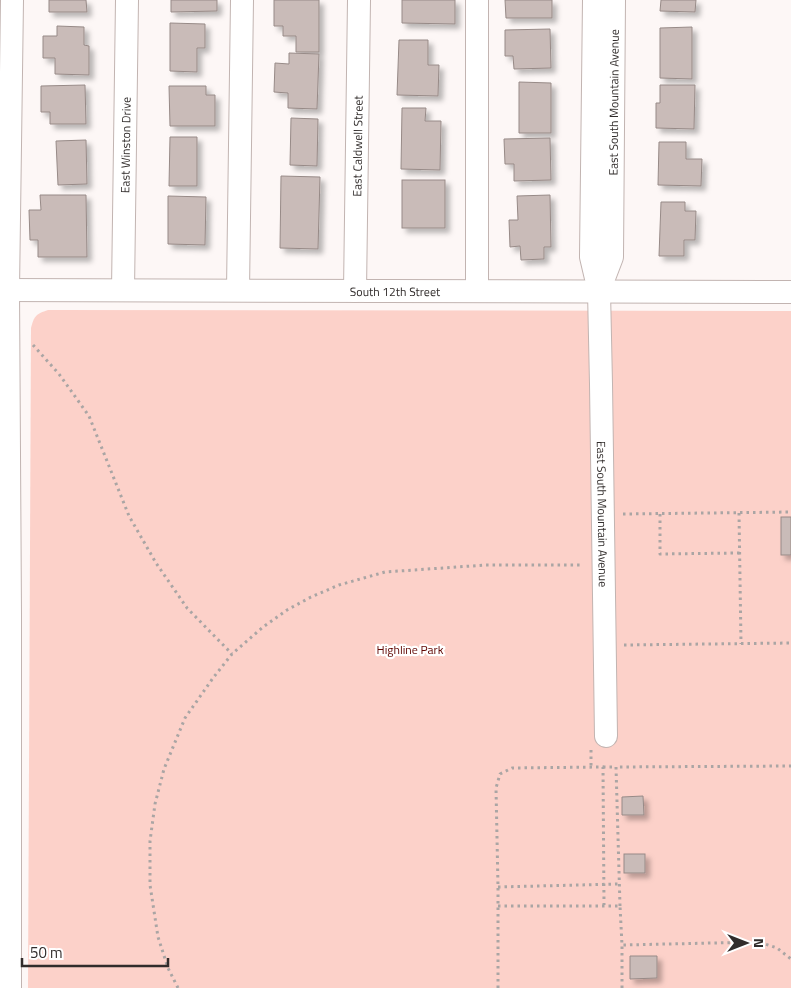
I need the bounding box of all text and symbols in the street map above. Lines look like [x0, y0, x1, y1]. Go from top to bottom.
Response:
street label: East South Mountain Avenue [603, 29, 623, 176]
street label: East Caldwell Street [347, 95, 367, 197]
street label: East Winston Drive [115, 97, 135, 193]
street label: South 12th Street [350, 281, 441, 301]
street label: East South Mountain Avenue [592, 441, 613, 587]
park label: Highline Park [377, 640, 444, 659]
north arrow [721, 918, 771, 968]
scale bar [22, 936, 169, 968]
text: N [749, 938, 770, 948]
text: 50 m [30, 941, 63, 964]

